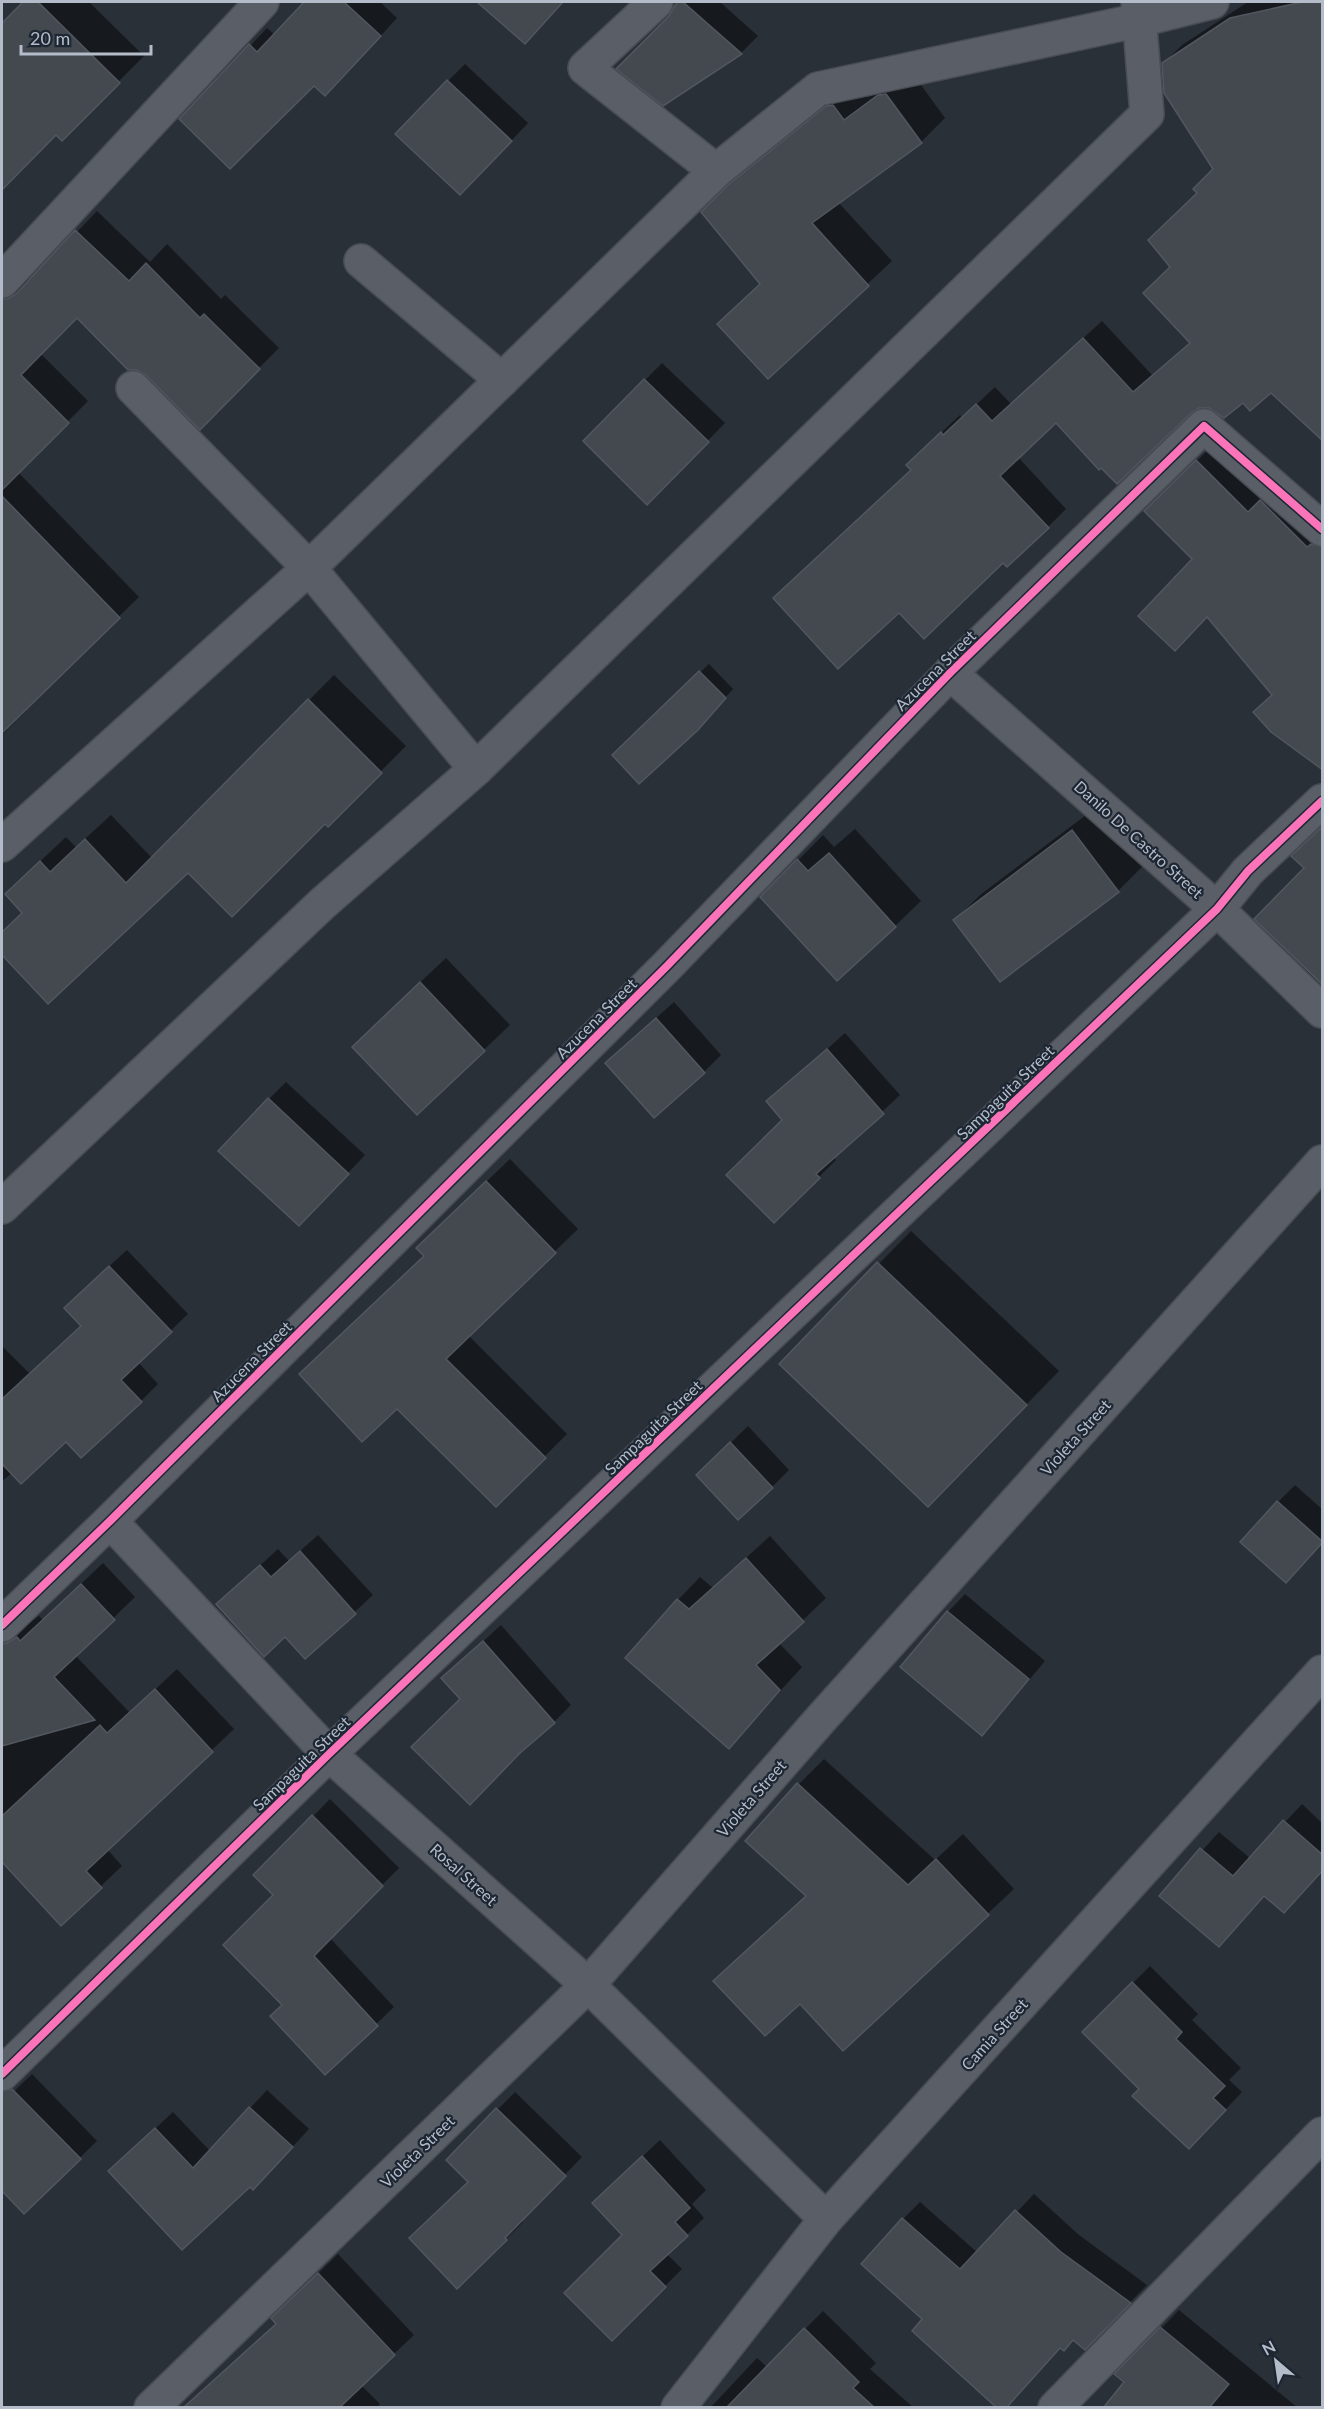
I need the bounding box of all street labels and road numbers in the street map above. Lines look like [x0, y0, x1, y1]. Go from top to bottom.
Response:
street label: Azucena Street [891, 626, 979, 714]
street label: Danilo De Castro Street [1071, 776, 1207, 902]
street label: Azucena Street [552, 974, 640, 1062]
street label: Sampaguita Street [953, 1041, 1058, 1143]
street label: Azucena Street [207, 1317, 295, 1405]
street label: Sampaguita Street [601, 1376, 706, 1478]
street label: Violeta Street [1036, 1395, 1114, 1479]
street label: Sampaguita Street [249, 1712, 354, 1814]
street label: Violeta Street [712, 1755, 790, 1840]
street label: Rosal Street [427, 1839, 502, 1909]
street label: Camia Street [957, 1994, 1031, 2074]
street label: Violeta Street [376, 2111, 458, 2191]

